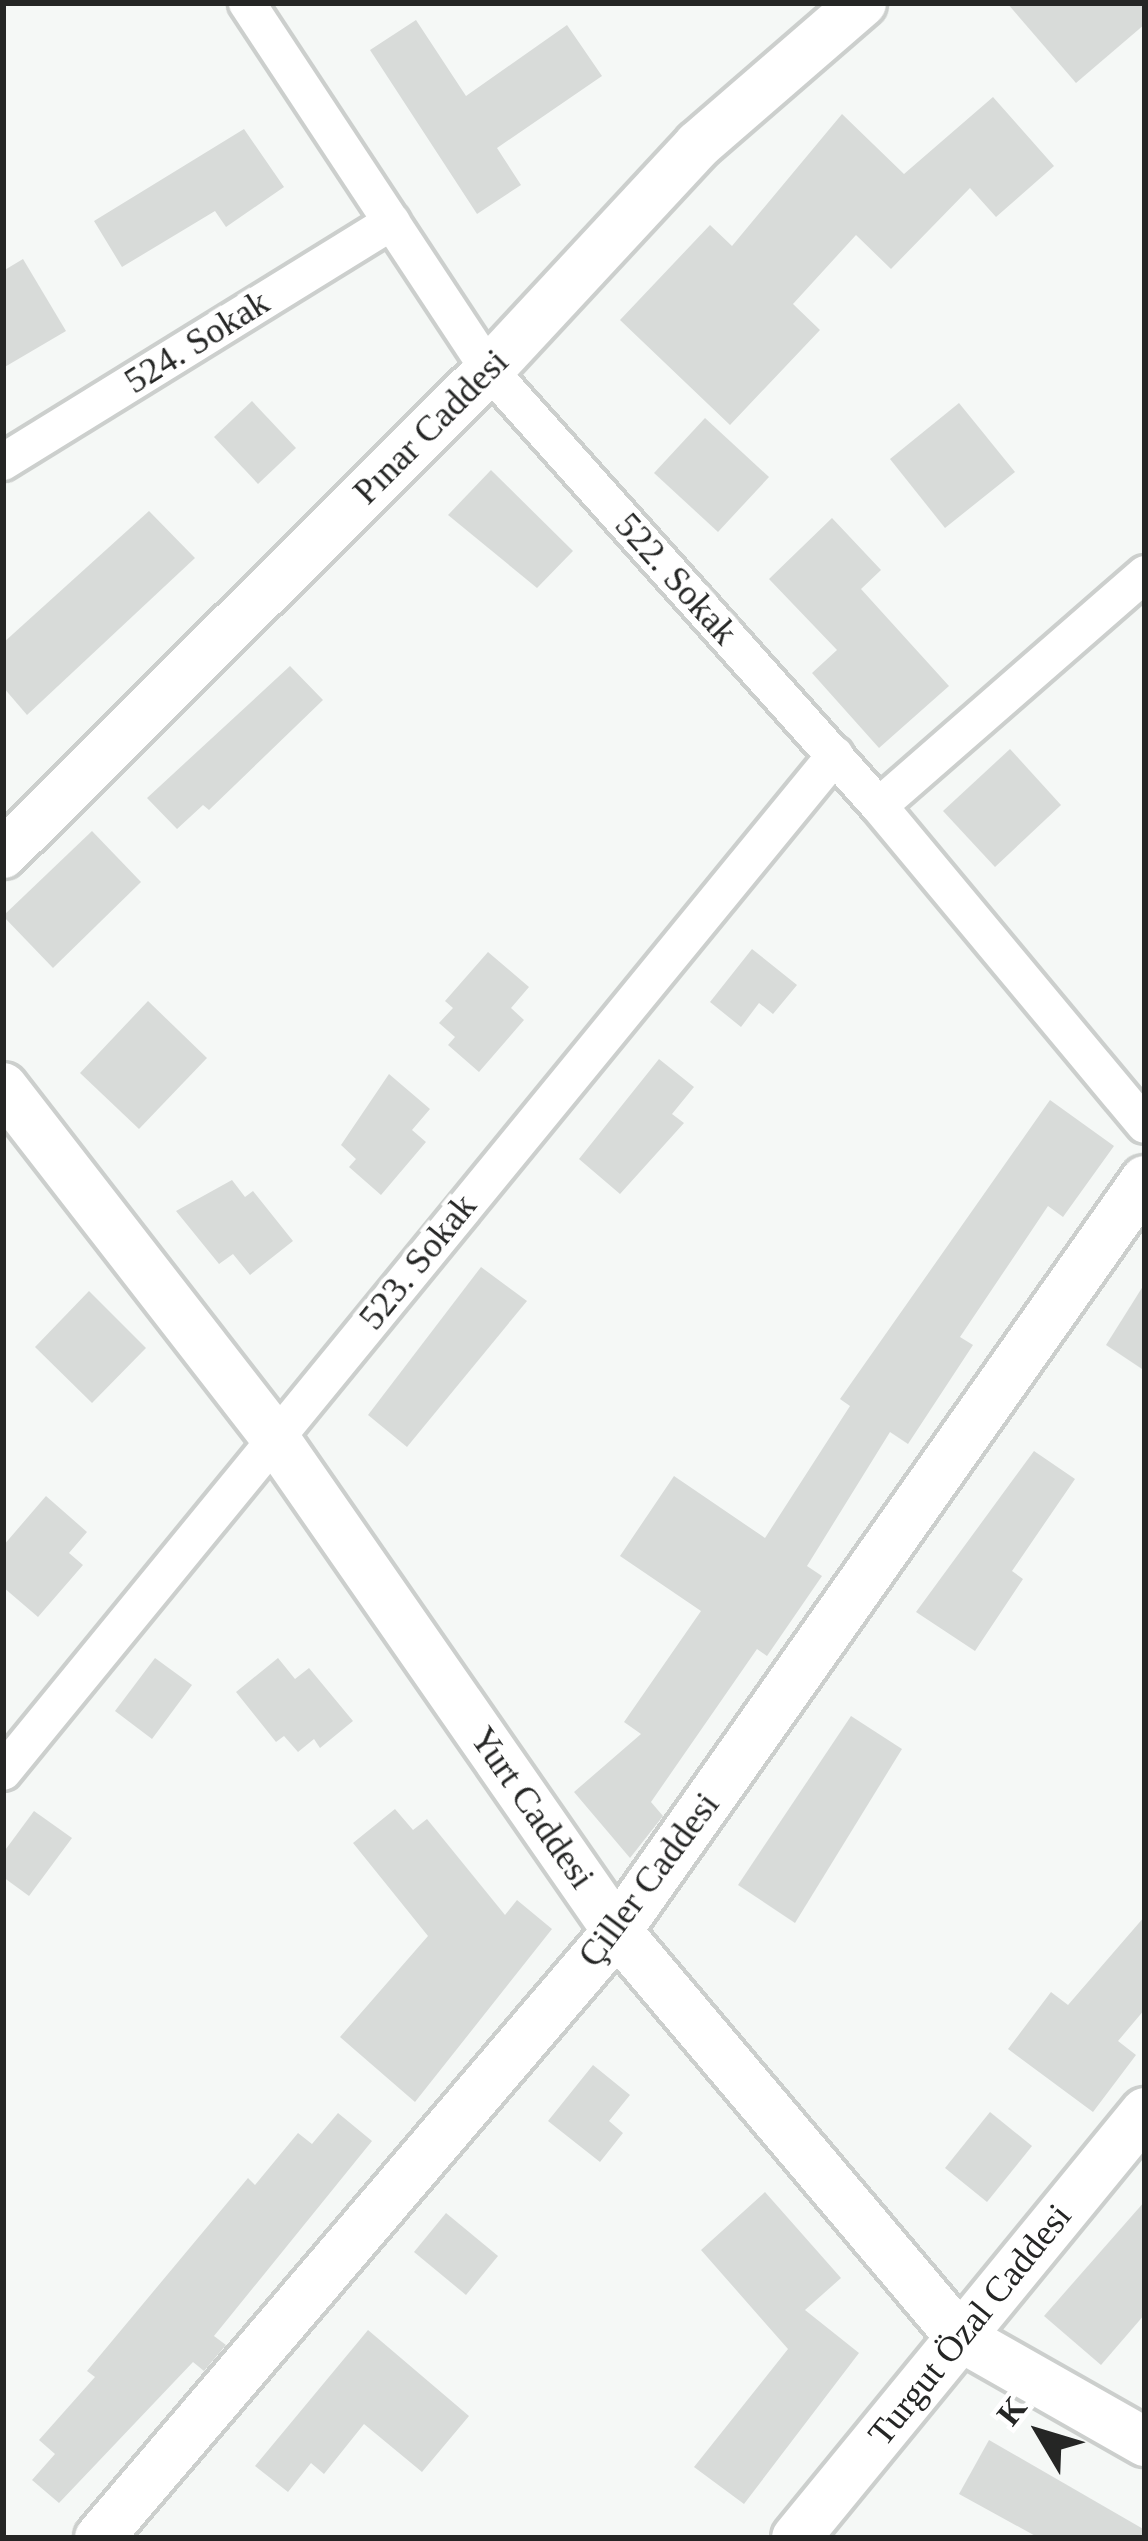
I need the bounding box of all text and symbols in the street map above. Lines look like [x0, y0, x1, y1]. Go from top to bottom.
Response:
street label: 524. Sokak [117, 281, 277, 403]
street label: Pınar Caddesi [345, 341, 517, 513]
street label: 522. Sokak [606, 504, 746, 654]
street label: 523. Sokak [350, 1185, 486, 1339]
street label: Yurt Caddesi [461, 1719, 603, 1897]
street label: Çiller Caddesi [569, 1784, 729, 1976]
street label: Turgut Özal Caddesi [859, 2196, 1081, 2454]
north arrow [980, 2373, 1100, 2493]
text: K [990, 2390, 1034, 2432]

